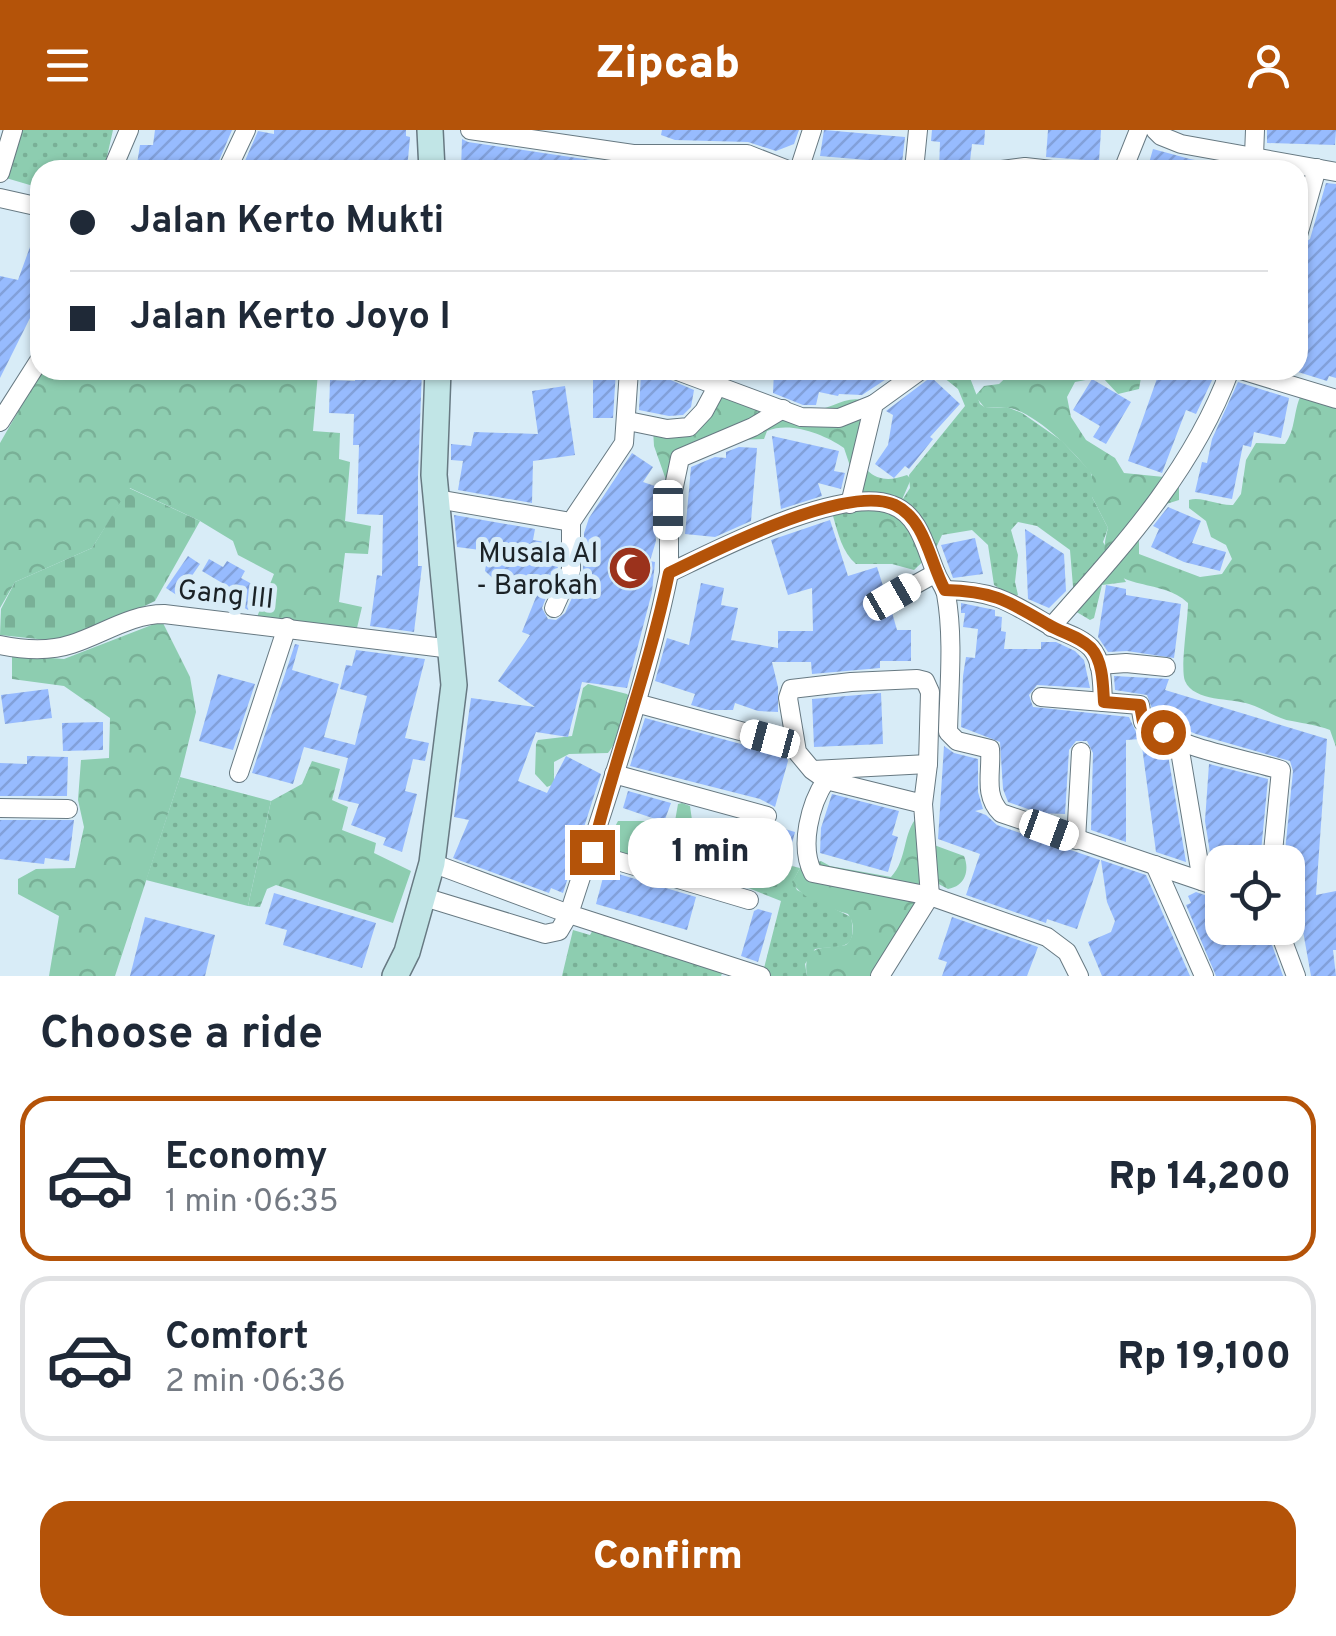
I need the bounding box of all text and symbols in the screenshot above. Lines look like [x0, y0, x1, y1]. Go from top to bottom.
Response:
text: Zipcab [596, 37, 740, 94]
icon: menu [40, 38, 95, 93]
icon: person [1241, 38, 1296, 93]
text: Jalan Kerto Mukti [130, 198, 444, 247]
text: Jalan Kerto Joyo I [130, 294, 451, 343]
car [653, 480, 683, 540]
place label: Musala Al - Barokah [476, 537, 598, 605]
mosque icon: Musala Al - Barokah [607, 545, 653, 591]
car [859, 569, 925, 625]
street label: Gang III [176, 573, 276, 619]
route start [1141, 710, 1186, 755]
car [737, 717, 803, 761]
car [1016, 806, 1082, 854]
callout: 1 min [627, 817, 792, 887]
route end [570, 830, 615, 875]
text: 1 min [671, 833, 750, 873]
map controls [1205, 845, 1305, 945]
button: locate [1205, 845, 1305, 945]
text: Choose a ride [40, 1007, 323, 1064]
icon: car [45, 1134, 135, 1224]
text: Economy [165, 1134, 327, 1183]
text: Rp 14,200 [1109, 1154, 1291, 1203]
text: 1 min · 06:35 [165, 1183, 339, 1223]
icon: car [45, 1314, 135, 1404]
text: Comfort [165, 1314, 309, 1363]
text: Rp 19,100 [1118, 1334, 1291, 1383]
text: 2 min · 06:36 [165, 1363, 346, 1403]
button: Confirm [40, 1501, 1296, 1616]

